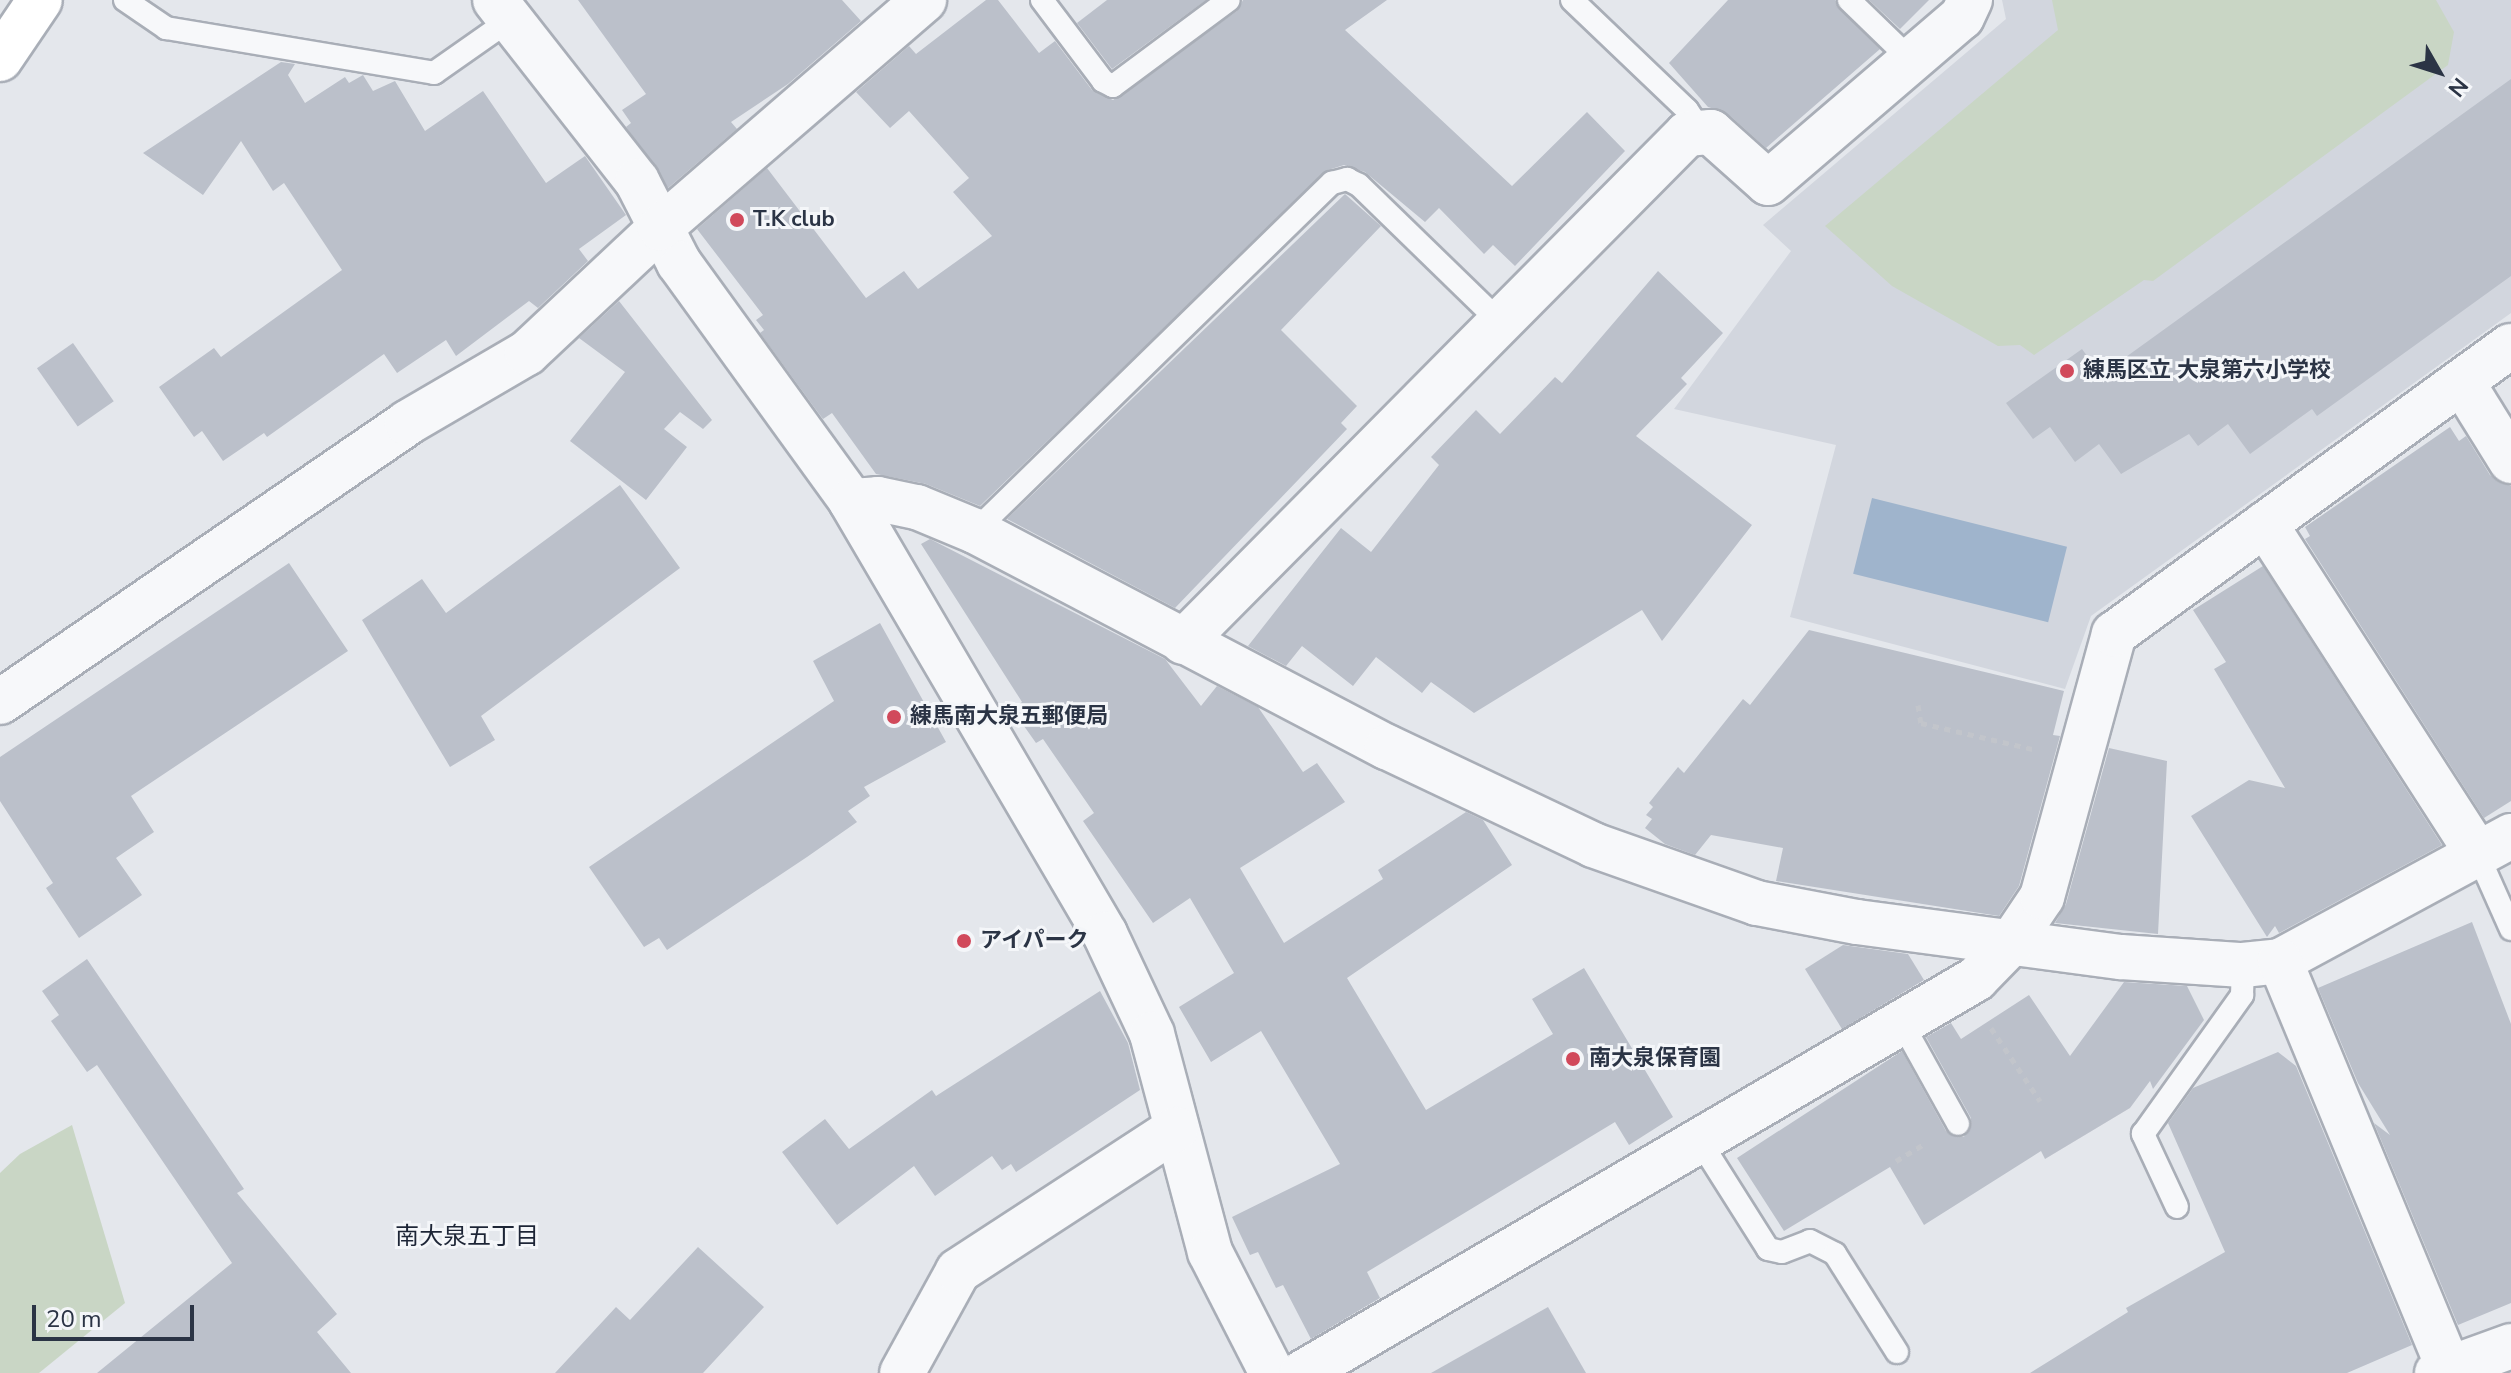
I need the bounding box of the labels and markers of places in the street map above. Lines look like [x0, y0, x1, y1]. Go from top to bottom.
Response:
place label: T.K club [753, 207, 835, 233]
marker: T.K club [728, 211, 746, 229]
place label: 練馬区立 大泉第六小学校 [2083, 358, 2331, 384]
marker: 練馬区立 大泉第六小学校 [2058, 362, 2076, 380]
place label: 練馬南大泉五郵便局 [910, 704, 1108, 730]
marker: 練馬南大泉五郵便局 [885, 708, 903, 726]
place label: アイパーク [980, 928, 1090, 954]
marker: アイパーク [955, 932, 973, 950]
place label: 南大泉保育園 [1589, 1046, 1721, 1072]
marker: 南大泉保育園 [1564, 1050, 1582, 1068]

